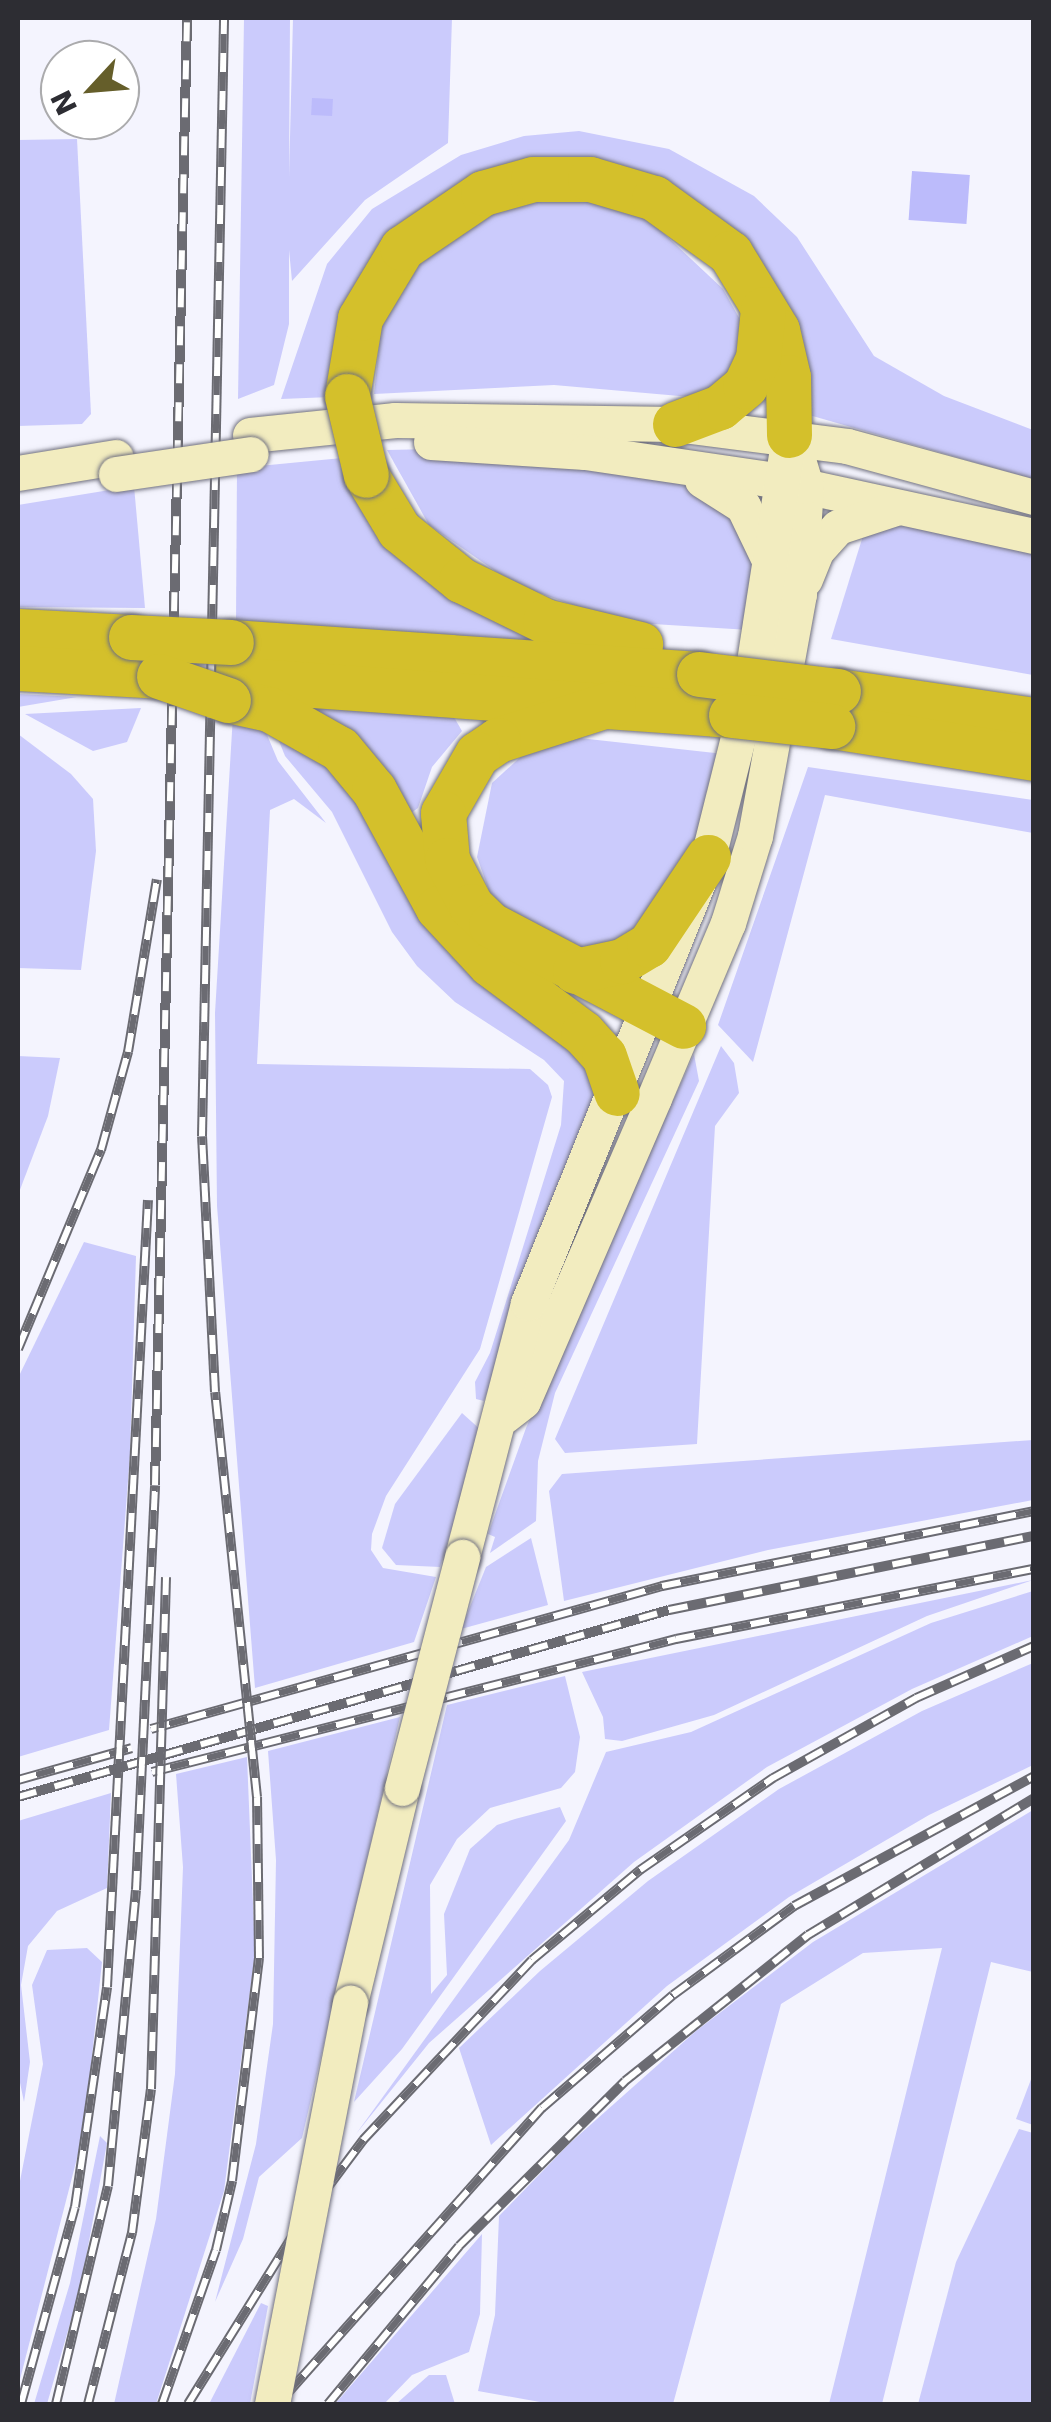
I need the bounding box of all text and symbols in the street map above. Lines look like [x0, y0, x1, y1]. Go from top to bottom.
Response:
north arrow [40, 40, 140, 140]
text: N [44, 85, 84, 120]

